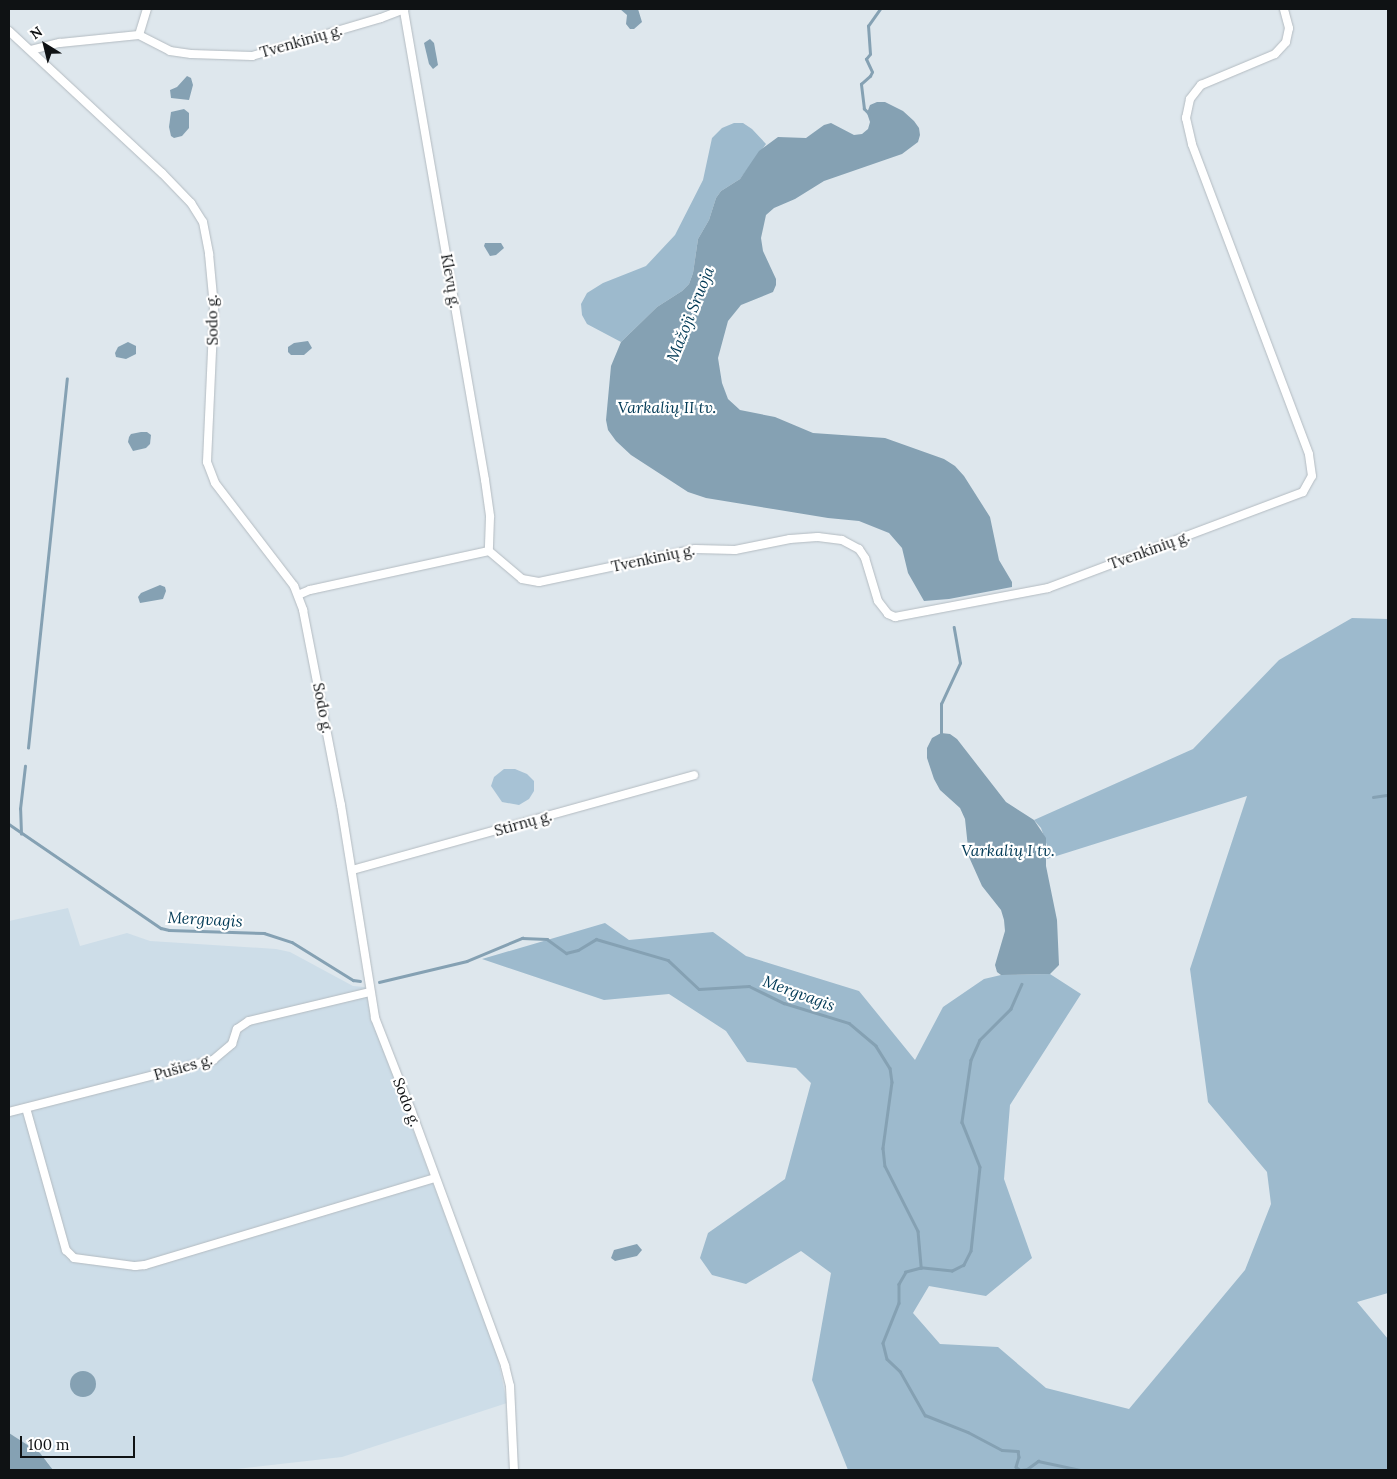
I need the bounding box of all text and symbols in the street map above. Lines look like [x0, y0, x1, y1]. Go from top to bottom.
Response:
north arrow [20, 20, 70, 70]
street label: Tvenkinių g. [258, 21, 344, 61]
text: N [27, 22, 46, 43]
street label: Klevų g. [437, 252, 465, 310]
water label: Mažoji Sruoja [662, 264, 718, 364]
street label: Sodo g. [203, 294, 221, 346]
water label: Varkalių II tv. [618, 397, 716, 417]
street label: Tvenkinių g. [1106, 527, 1192, 573]
street label: Tvenkinių g. [610, 540, 696, 576]
street label: Sodo g. [309, 681, 337, 735]
street label: Stirnų g. [492, 806, 554, 840]
water label: Varkalių I tv. [961, 840, 1055, 860]
water label: Mergvagis [167, 907, 243, 931]
water label: Mergvagis [760, 971, 838, 1015]
street label: Pušies g. [152, 1050, 214, 1084]
street label: Sodo g. [389, 1075, 425, 1129]
scale bar [22, 1426, 138, 1458]
text: 100 m [28, 1435, 69, 1454]

